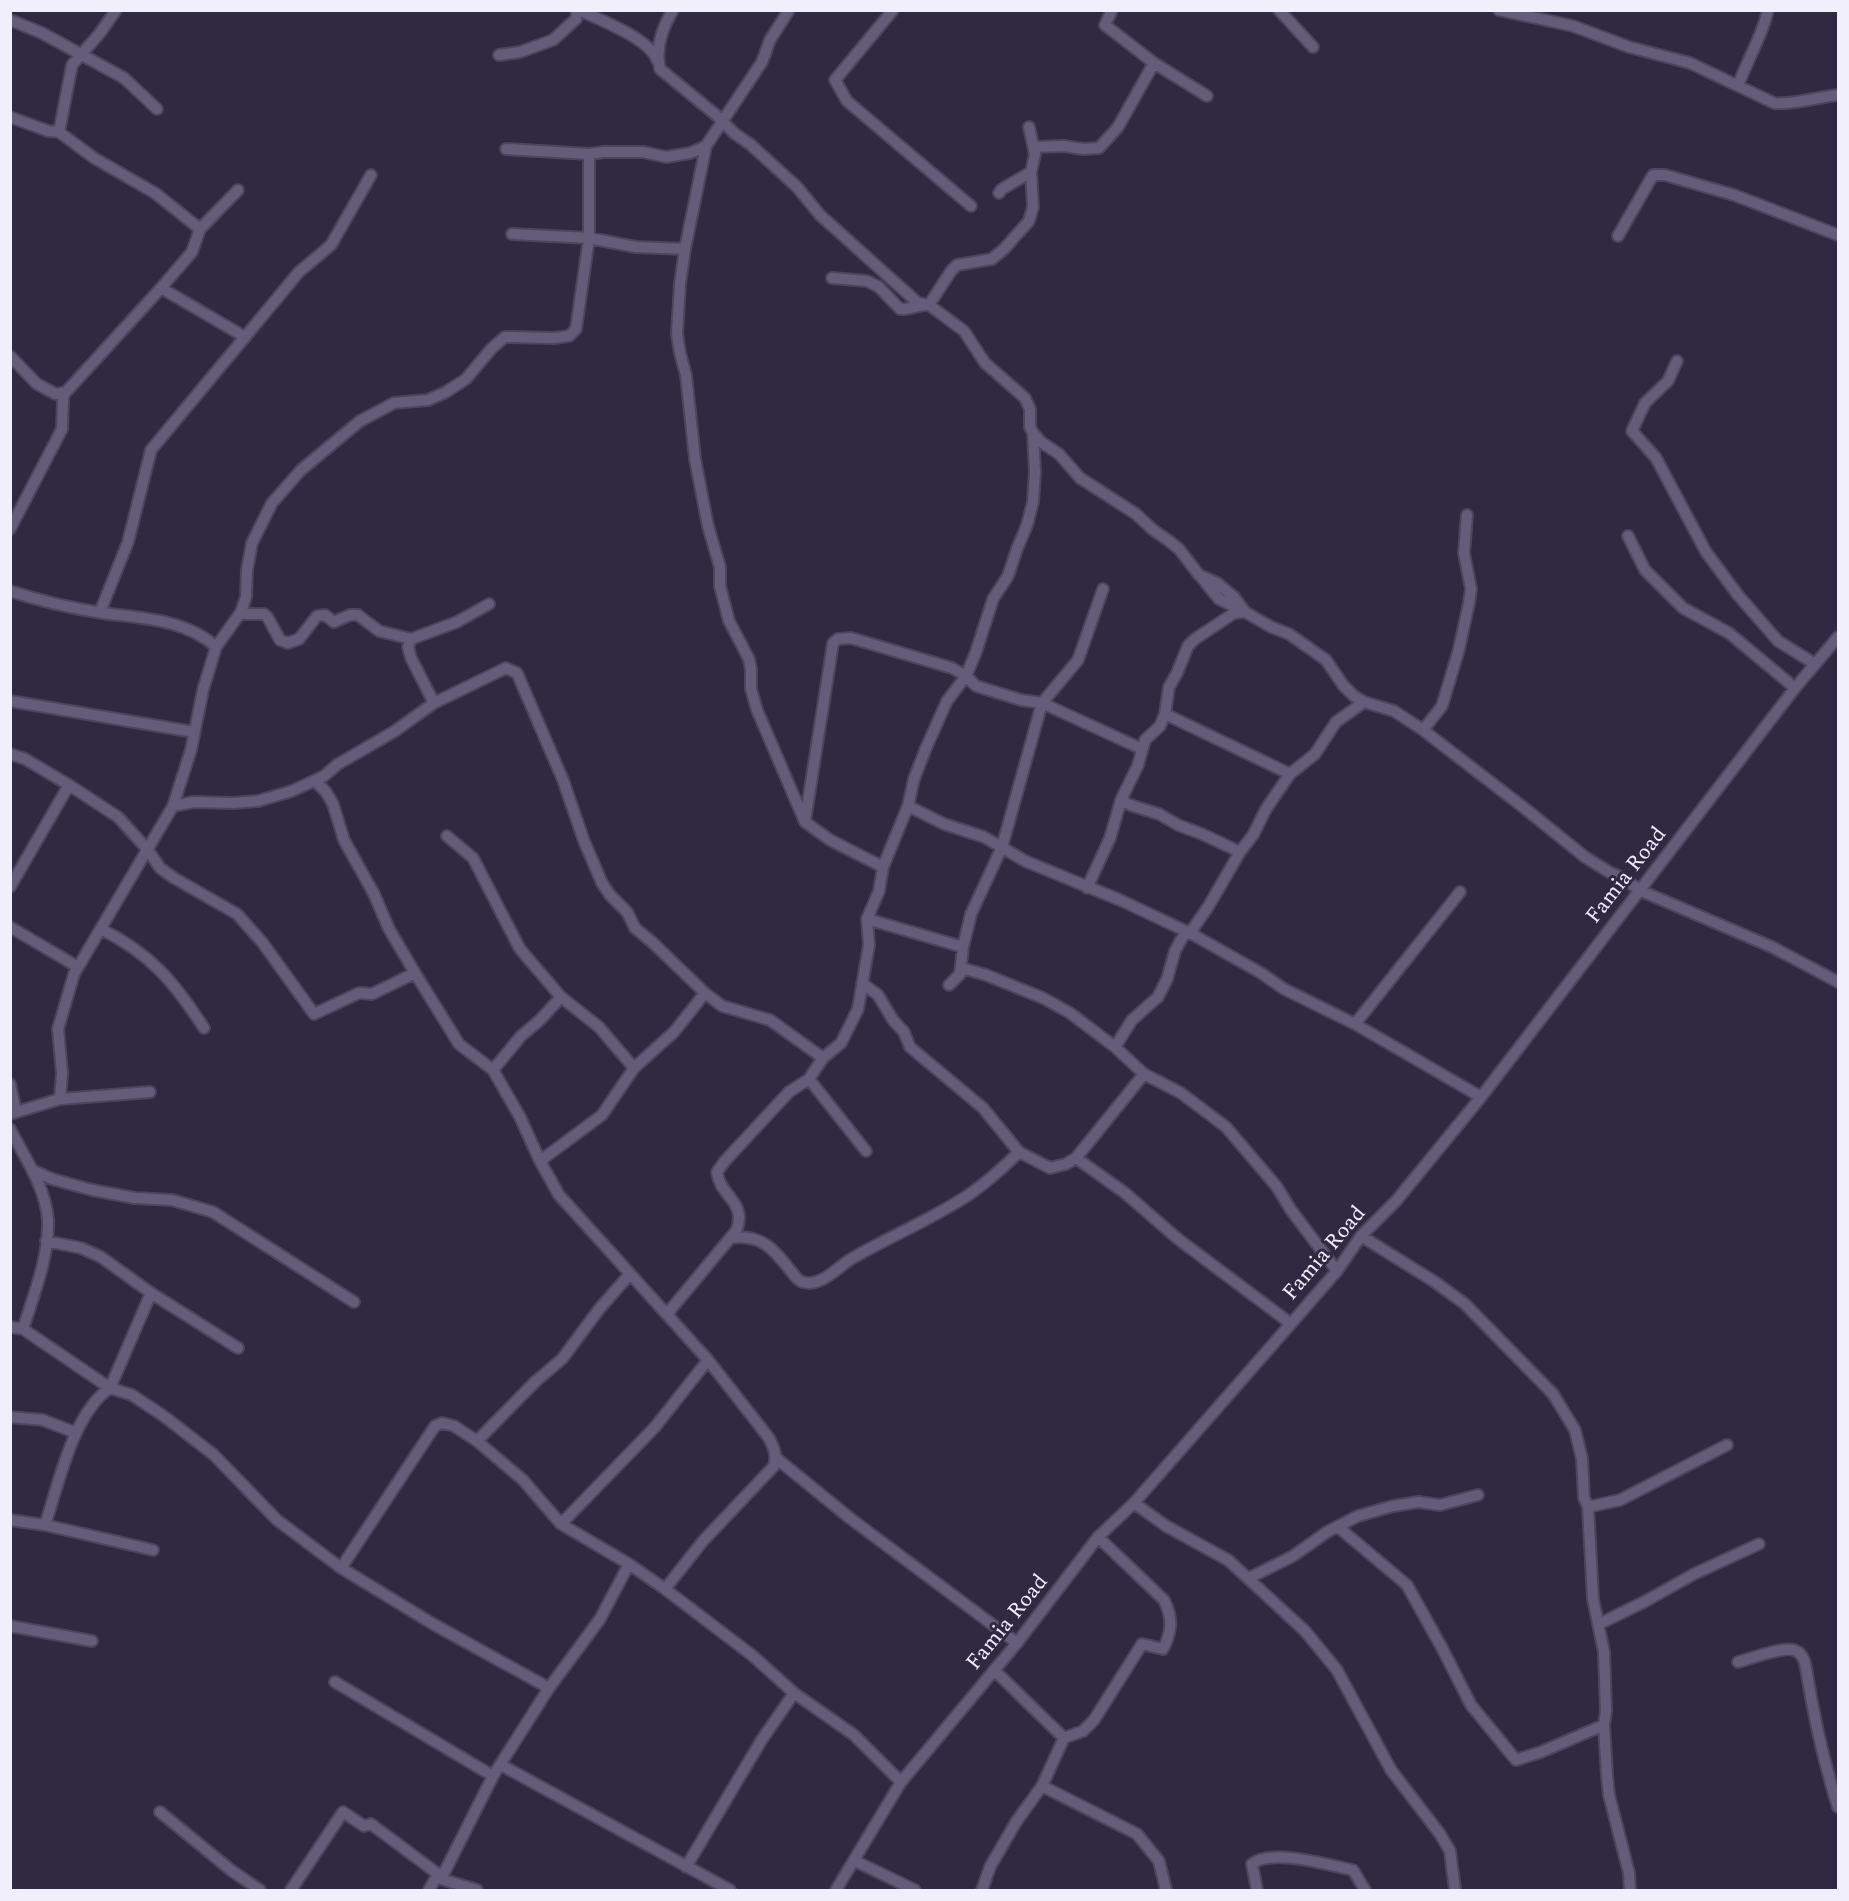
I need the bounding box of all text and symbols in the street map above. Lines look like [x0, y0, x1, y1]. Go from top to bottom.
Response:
street label: Famia Road [1577, 819, 1675, 931]
street label: Famia Road [1274, 1198, 1374, 1308]
street label: Famia Road [958, 1567, 1056, 1677]

